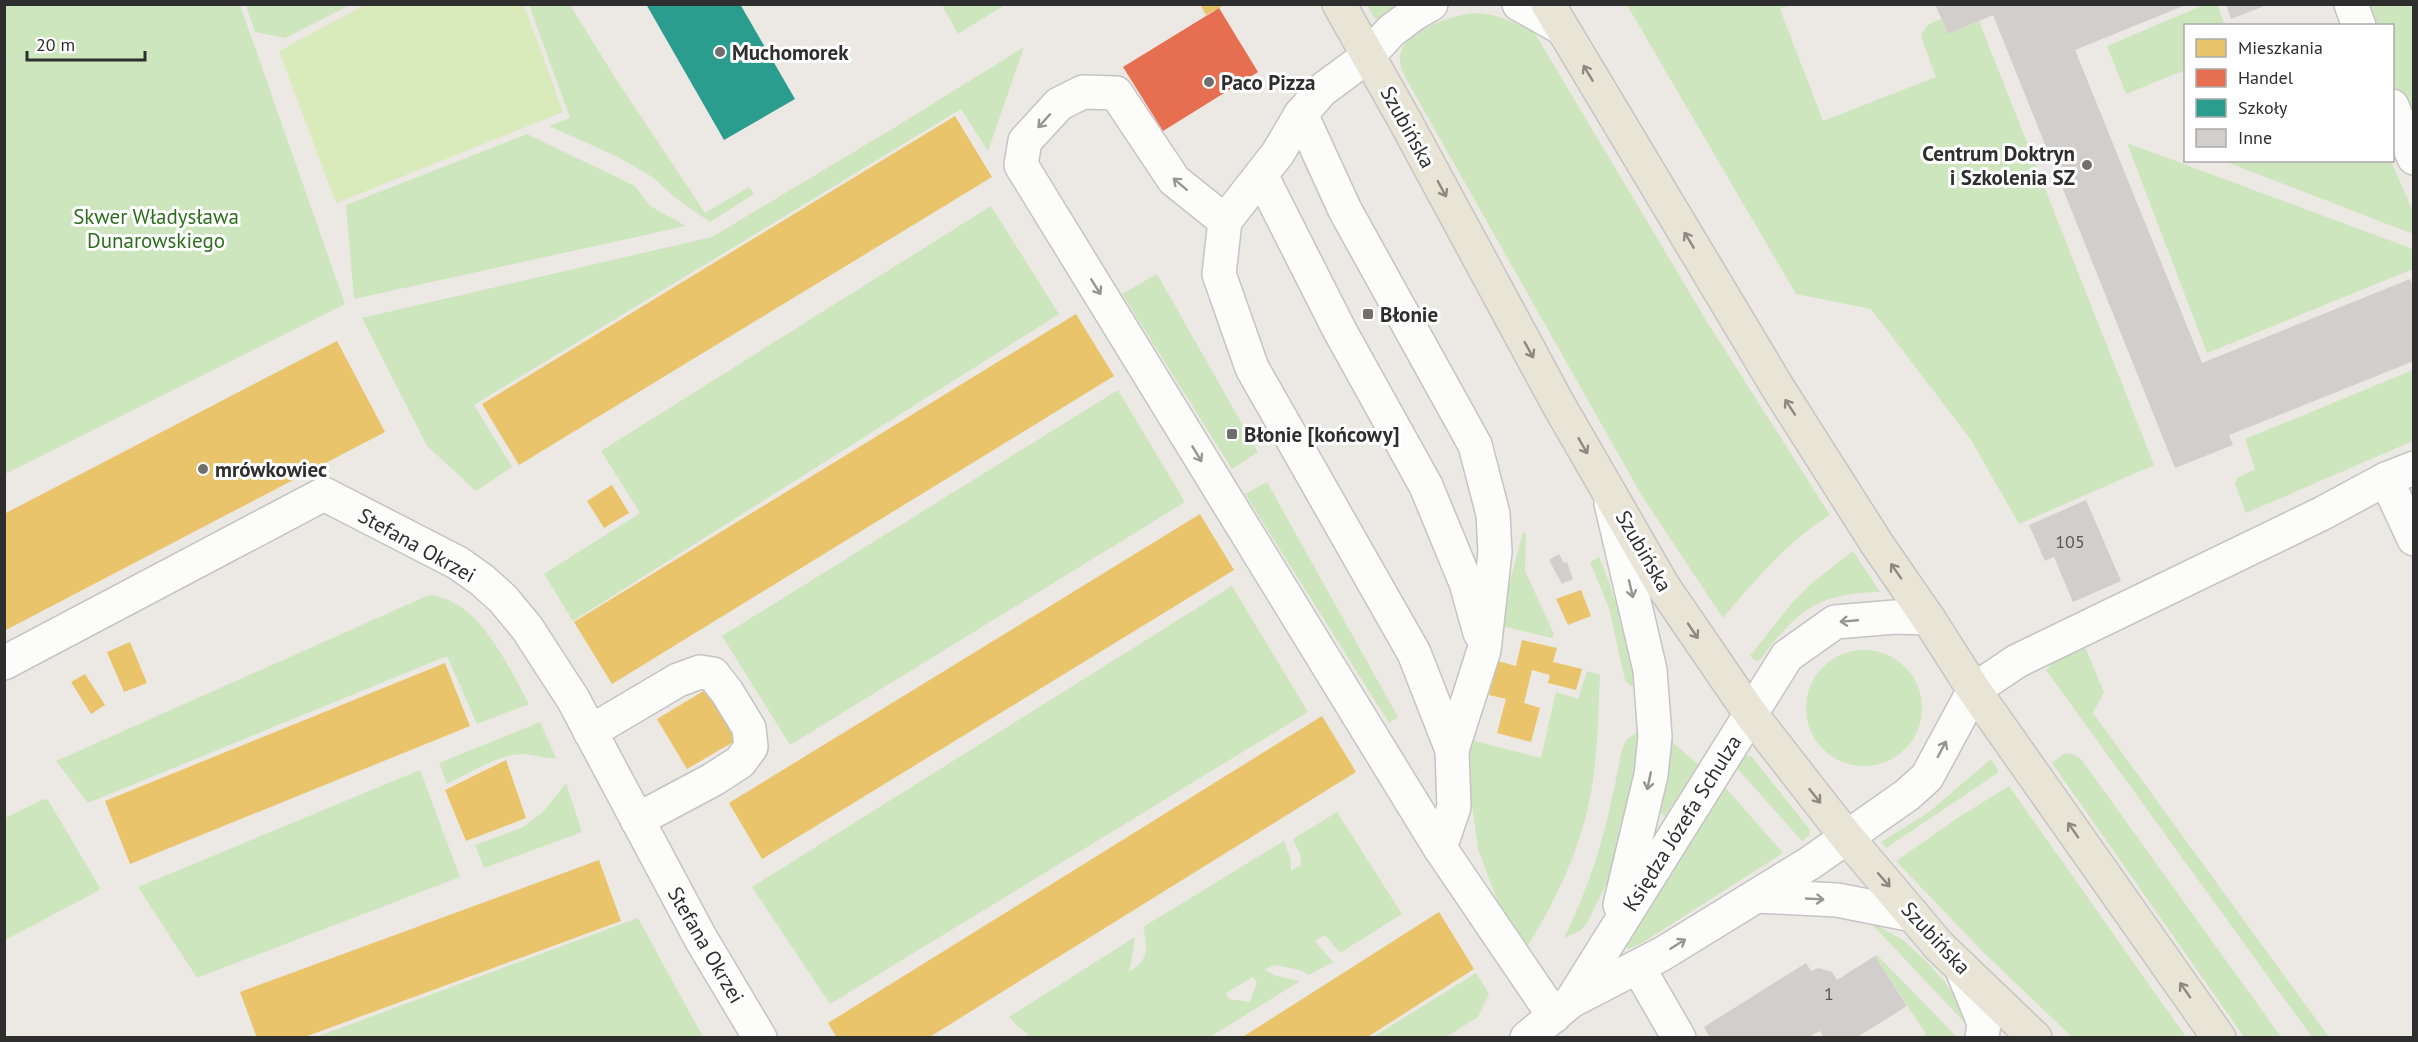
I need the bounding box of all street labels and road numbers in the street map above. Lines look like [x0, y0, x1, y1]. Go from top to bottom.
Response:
street label: Szubińska [1374, 81, 1442, 173]
street label: Stefana Okrzei [353, 502, 481, 588]
street label: Szubińska [1610, 505, 1678, 597]
street label: Księdza Józefa Schulza [1617, 730, 1747, 916]
street label: Stefana Okrzei [662, 882, 750, 1008]
street label: Szubińska [1896, 896, 1976, 980]

